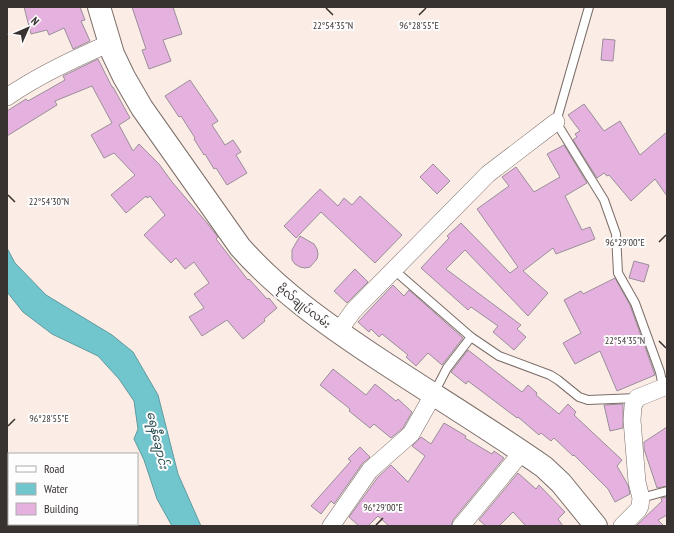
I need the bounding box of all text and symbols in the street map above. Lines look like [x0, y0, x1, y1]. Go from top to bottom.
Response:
north arrow [8, 8, 48, 48]
text: N [28, 14, 42, 28]
text: 22°54'35"N [313, 19, 353, 32]
text: 96°28'55"E [399, 19, 439, 32]
text: 22°54'30"N [29, 195, 69, 208]
text: 96°29'00"E [605, 236, 645, 249]
street label: ဗိုလ်‌ချုပ်‌လမ်း [273, 281, 334, 333]
text: 22°54'35"N [605, 334, 645, 347]
water label: ရေနီချောင်း [141, 410, 173, 472]
text: 96°28'55"E [29, 412, 69, 425]
legend [8, 453, 138, 525]
text: Road [44, 461, 64, 476]
text: Water [44, 481, 69, 496]
text: Building [44, 501, 79, 516]
text: 96°29'00"E [363, 501, 403, 514]

